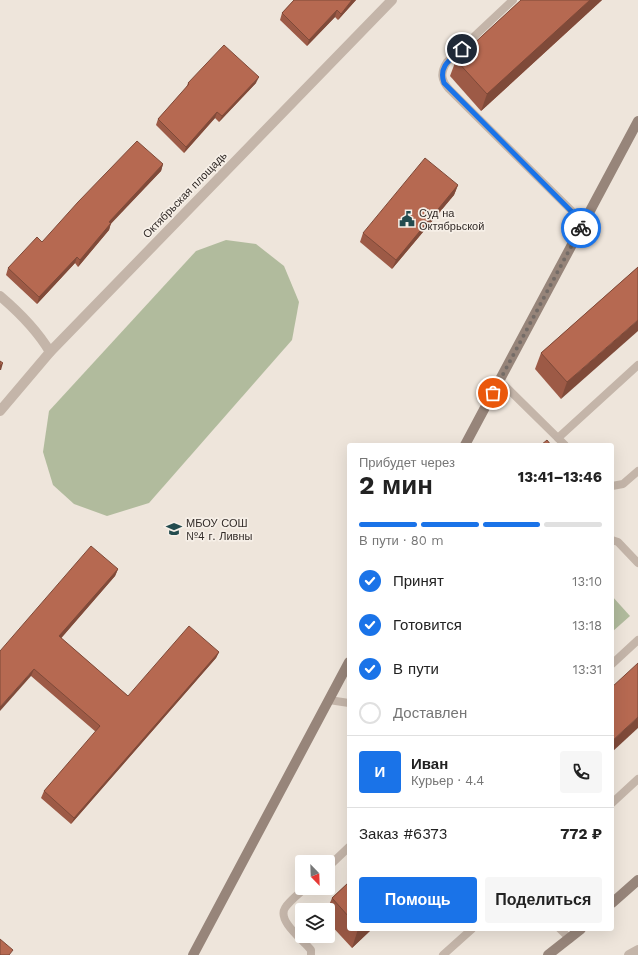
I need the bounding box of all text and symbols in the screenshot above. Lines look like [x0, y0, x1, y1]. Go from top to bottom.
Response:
pin [445, 32, 479, 66]
icon: home [451, 38, 473, 60]
street label: Октябрьская площадь [140, 149, 230, 241]
place label: Суд на Октябрьской [419, 207, 484, 233]
courier [561, 208, 601, 248]
public building icon: Суд на Октябрьской [398, 210, 416, 228]
icon: bike [570, 217, 592, 239]
pin [476, 376, 510, 410]
icon: bag [482, 382, 504, 404]
text: Прибудет через [359, 455, 455, 470]
text: 13:41–13:46 [518, 468, 602, 486]
text: 2 мин [359, 470, 433, 500]
place label: МБОУ СОШ №4 г. Ливны [186, 517, 252, 543]
school or university icon: МБОУ СОШ №4 г. Ливны [165, 520, 183, 538]
text: В пути · 80 m [359, 533, 444, 548]
icon: check [359, 570, 381, 592]
text: Принят [393, 572, 444, 590]
text: 13:10 [572, 574, 602, 589]
icon: check [359, 614, 381, 636]
text: Готовится [393, 616, 462, 634]
text: 13:18 [572, 618, 602, 633]
icon: check [359, 658, 381, 680]
text: В пути [393, 660, 439, 678]
text: 13:31 [573, 662, 602, 677]
text: Доставлен [393, 704, 467, 722]
button: phone [560, 751, 602, 793]
text: Иван [411, 755, 448, 773]
text: И [375, 763, 385, 781]
text: Курьер · 4.4 [411, 773, 484, 788]
text: Заказ #6373 [359, 825, 447, 843]
text: 772 ₽ [560, 825, 602, 843]
north arrow [295, 855, 335, 895]
map controls [295, 855, 335, 943]
button: Помощь [359, 877, 477, 923]
button: Поделиться [485, 877, 602, 923]
button: layers [295, 903, 335, 943]

